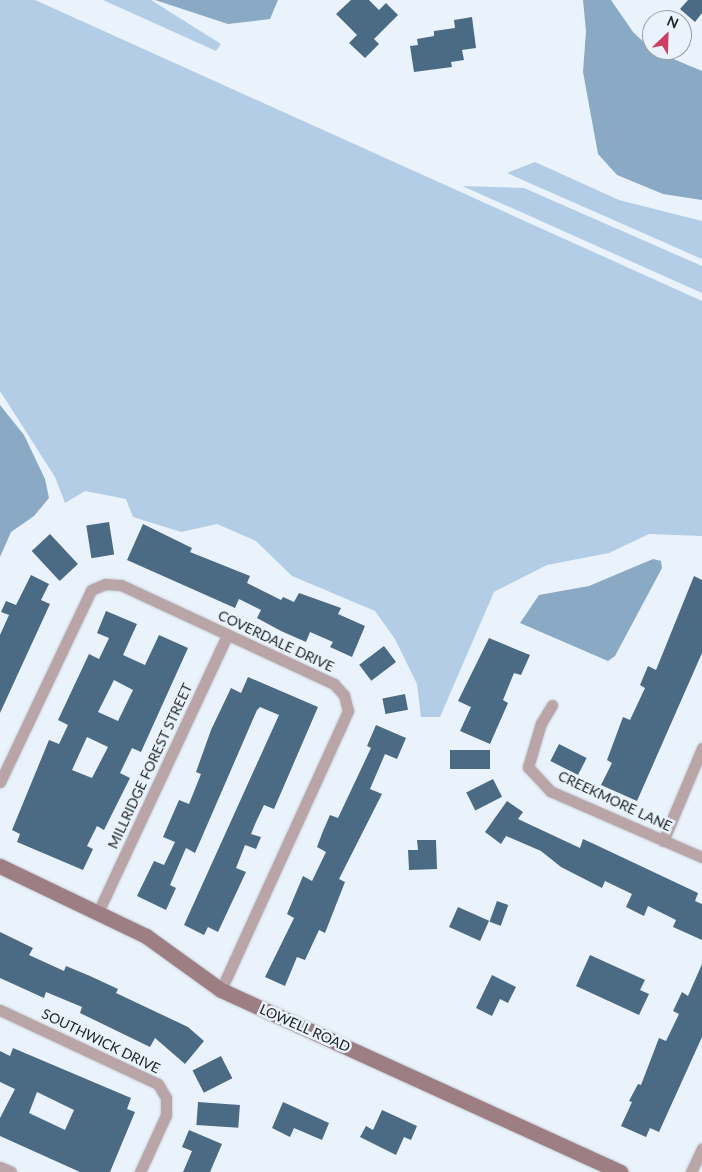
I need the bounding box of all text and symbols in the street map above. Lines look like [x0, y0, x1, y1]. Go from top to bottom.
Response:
north arrow [642, 10, 692, 60]
text: N [665, 12, 681, 32]
street label: COVERDALE DRIVE [215, 607, 337, 675]
street label: MILLRIDGE FOREST STREET [104, 680, 196, 852]
street label: CREEKMORE LANE [555, 767, 675, 835]
street label: LOWELL ROAD [257, 1000, 353, 1056]
street label: SOUTHWICK DRIVE [39, 1005, 163, 1077]

